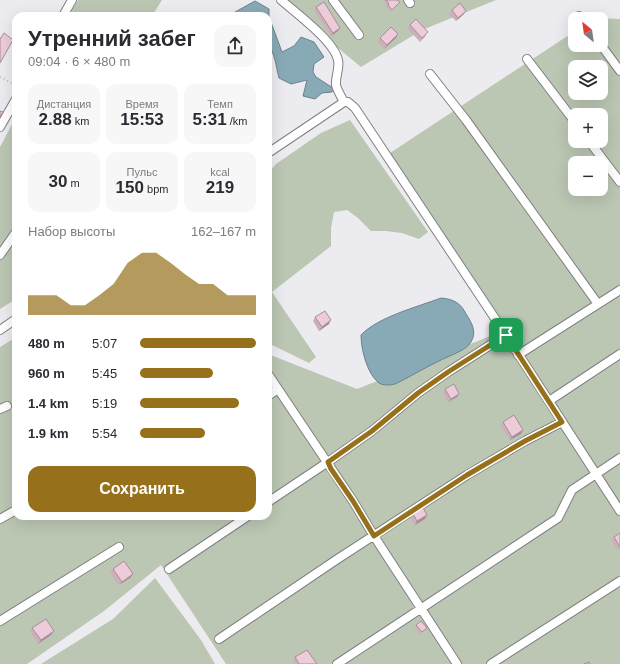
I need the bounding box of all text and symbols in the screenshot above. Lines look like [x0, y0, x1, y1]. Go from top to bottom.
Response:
north arrow [568, 12, 608, 52]
map controls [568, 12, 608, 196]
button: share [214, 25, 256, 67]
text: Утренний забег [28, 26, 196, 51]
text: 09:04 · 6 × 480 m [28, 54, 130, 69]
button: layers [568, 60, 608, 100]
text: Дистанция [37, 98, 91, 110]
text: Время [125, 98, 159, 110]
text: Темп [207, 98, 233, 110]
button: + [568, 108, 608, 148]
text: 2.88 [39, 110, 72, 129]
text: 15:53 [120, 110, 164, 129]
text: 5:31 [193, 110, 227, 129]
text: km [72, 115, 89, 127]
text: /km [227, 115, 247, 127]
button: − [568, 156, 608, 196]
text: Пульс [127, 166, 157, 178]
text: kcal [210, 166, 230, 178]
text: 30 [48, 172, 67, 191]
text: m [67, 177, 80, 189]
text: 150 [116, 178, 144, 197]
text: 219 [206, 178, 234, 197]
text: bpm [144, 183, 168, 195]
text: Набор высоты [28, 224, 115, 239]
text: 162–167 m [191, 224, 256, 239]
pin [489, 318, 523, 352]
icon: arrive [495, 324, 517, 346]
text: 480 m [28, 336, 65, 351]
text: 5:07 [92, 336, 117, 351]
text: 960 m [28, 366, 65, 381]
text: 5:45 [92, 366, 117, 381]
text: 1.4 km [28, 396, 68, 411]
text: 5:19 [92, 396, 117, 411]
text: 1.9 km [28, 426, 68, 441]
text: 5:54 [92, 426, 117, 441]
button: Сохранить [28, 466, 256, 512]

